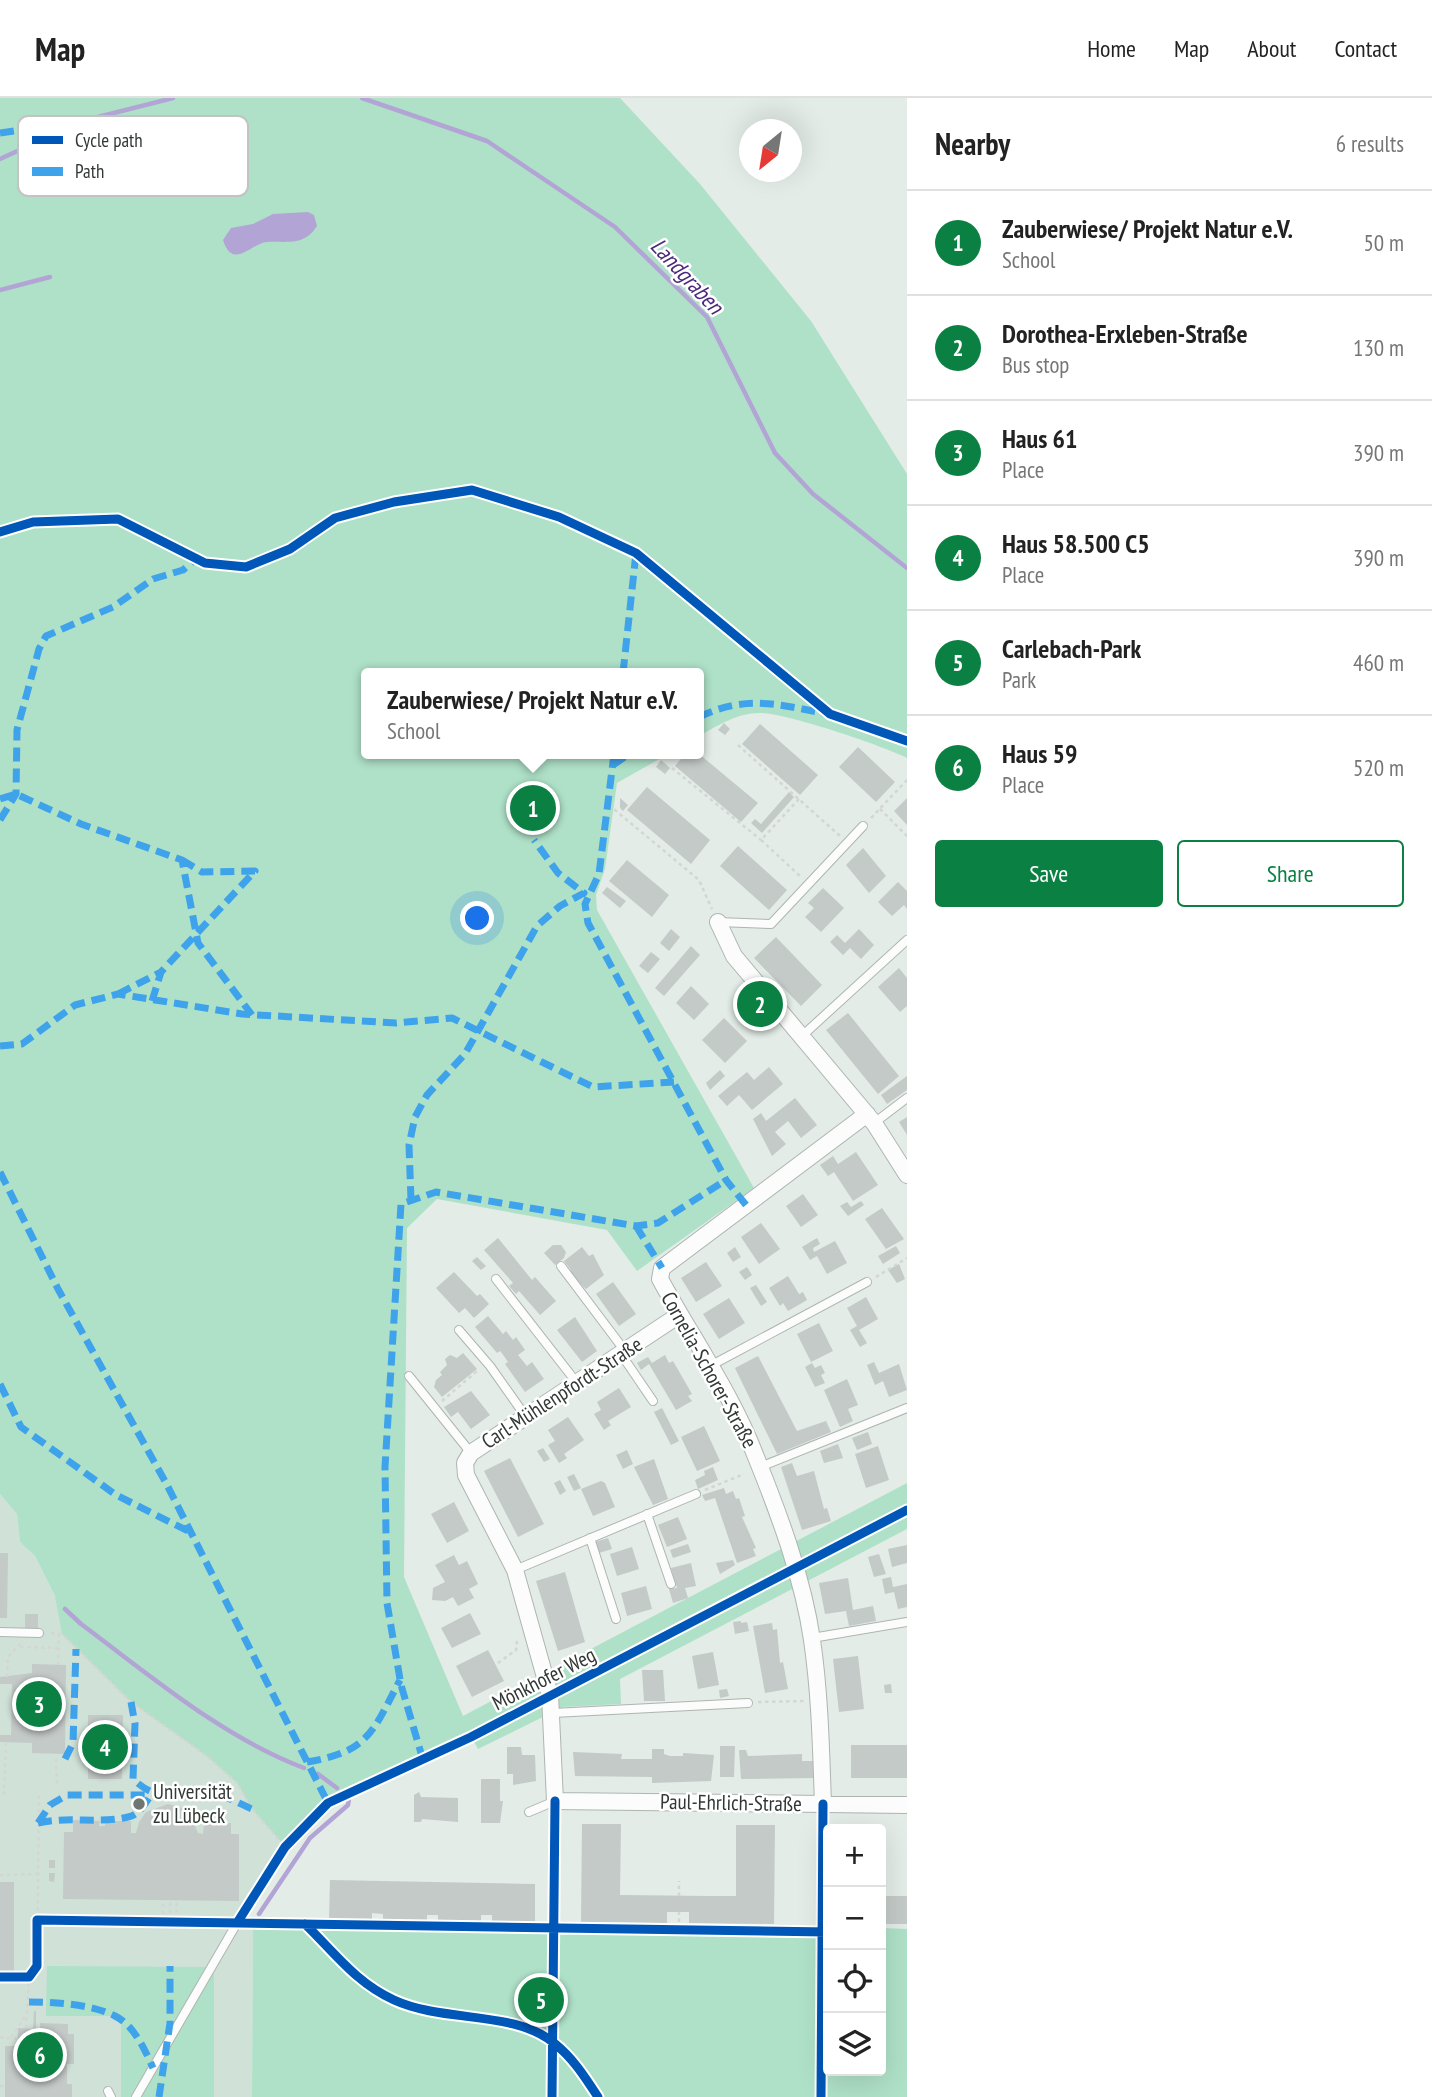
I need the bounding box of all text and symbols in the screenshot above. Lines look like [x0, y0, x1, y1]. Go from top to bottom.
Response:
text: Map [35, 27, 85, 70]
text: Home [1087, 33, 1136, 64]
text: Map [1174, 33, 1209, 64]
text: About [1247, 33, 1296, 64]
text: Contact [1334, 33, 1397, 64]
legend [18, 116, 248, 196]
north arrow [739, 119, 802, 182]
text: Nearby [935, 124, 1010, 163]
text: Cycle path [75, 128, 143, 152]
text: 6 results [1336, 129, 1404, 158]
text: Path [75, 159, 104, 183]
text: Zauberwiese/ Projekt Natur e.V. [1002, 212, 1293, 245]
text: 1 [953, 228, 964, 257]
text: 50 m [1363, 228, 1404, 257]
water label: Landgraben [645, 232, 731, 321]
text: School [1002, 245, 1055, 274]
text: Dorothea-Erxleben-Straße [1002, 317, 1248, 350]
text: 2 [953, 333, 964, 362]
text: 130 m [1353, 333, 1404, 362]
text: Bus stop [1002, 350, 1069, 379]
text: Haus 61 [1002, 422, 1077, 455]
text: 3 [953, 438, 964, 467]
text: 390 m [1353, 438, 1404, 467]
text: Place [1002, 455, 1044, 484]
text: Haus 58.500 C5 [1002, 527, 1150, 560]
text: 4 [953, 543, 964, 572]
text: 390 m [1353, 543, 1404, 572]
text: Place [1002, 560, 1044, 589]
text: Carlebach-Park [1002, 632, 1141, 665]
text: 5 [953, 648, 964, 677]
text: 460 m [1353, 648, 1404, 677]
text: Park [1002, 665, 1036, 694]
popup [361, 668, 704, 759]
text: Zauberwiese/ Projekt Natur e.V. [387, 683, 678, 716]
text: School [387, 716, 440, 745]
text: Haus 59 [1002, 737, 1077, 770]
text: 6 [953, 753, 964, 782]
text: 520 m [1353, 753, 1404, 782]
text: Place [1002, 770, 1044, 799]
pin: 1 [510, 782, 556, 834]
button: Save [935, 840, 1163, 907]
button: Share [1177, 840, 1404, 907]
your location [460, 901, 494, 935]
pin: 2 [737, 978, 783, 1030]
street label: Cornelia-Schorer-Straße [655, 1287, 764, 1453]
street label: Carl-Mühlenpfordt-Straße [476, 1331, 647, 1455]
street label: Mönkhofer Weg [487, 1641, 600, 1716]
pin: 3 [16, 1678, 62, 1730]
pin: 4 [82, 1721, 128, 1773]
place label: Universität zu Lübeck [153, 1778, 232, 1829]
street label: Paul-Ehrlich-Straße [660, 1788, 802, 1817]
marker: Universität zu Lübeck [131, 1796, 147, 1812]
map controls [823, 1824, 886, 2076]
button: + [823, 1824, 886, 1887]
button: − [823, 1887, 886, 1950]
button: locate [823, 1950, 886, 2013]
pin: 5 [518, 1974, 564, 2026]
button: layers [823, 2013, 886, 2076]
pin: 6 [17, 2029, 63, 2081]

